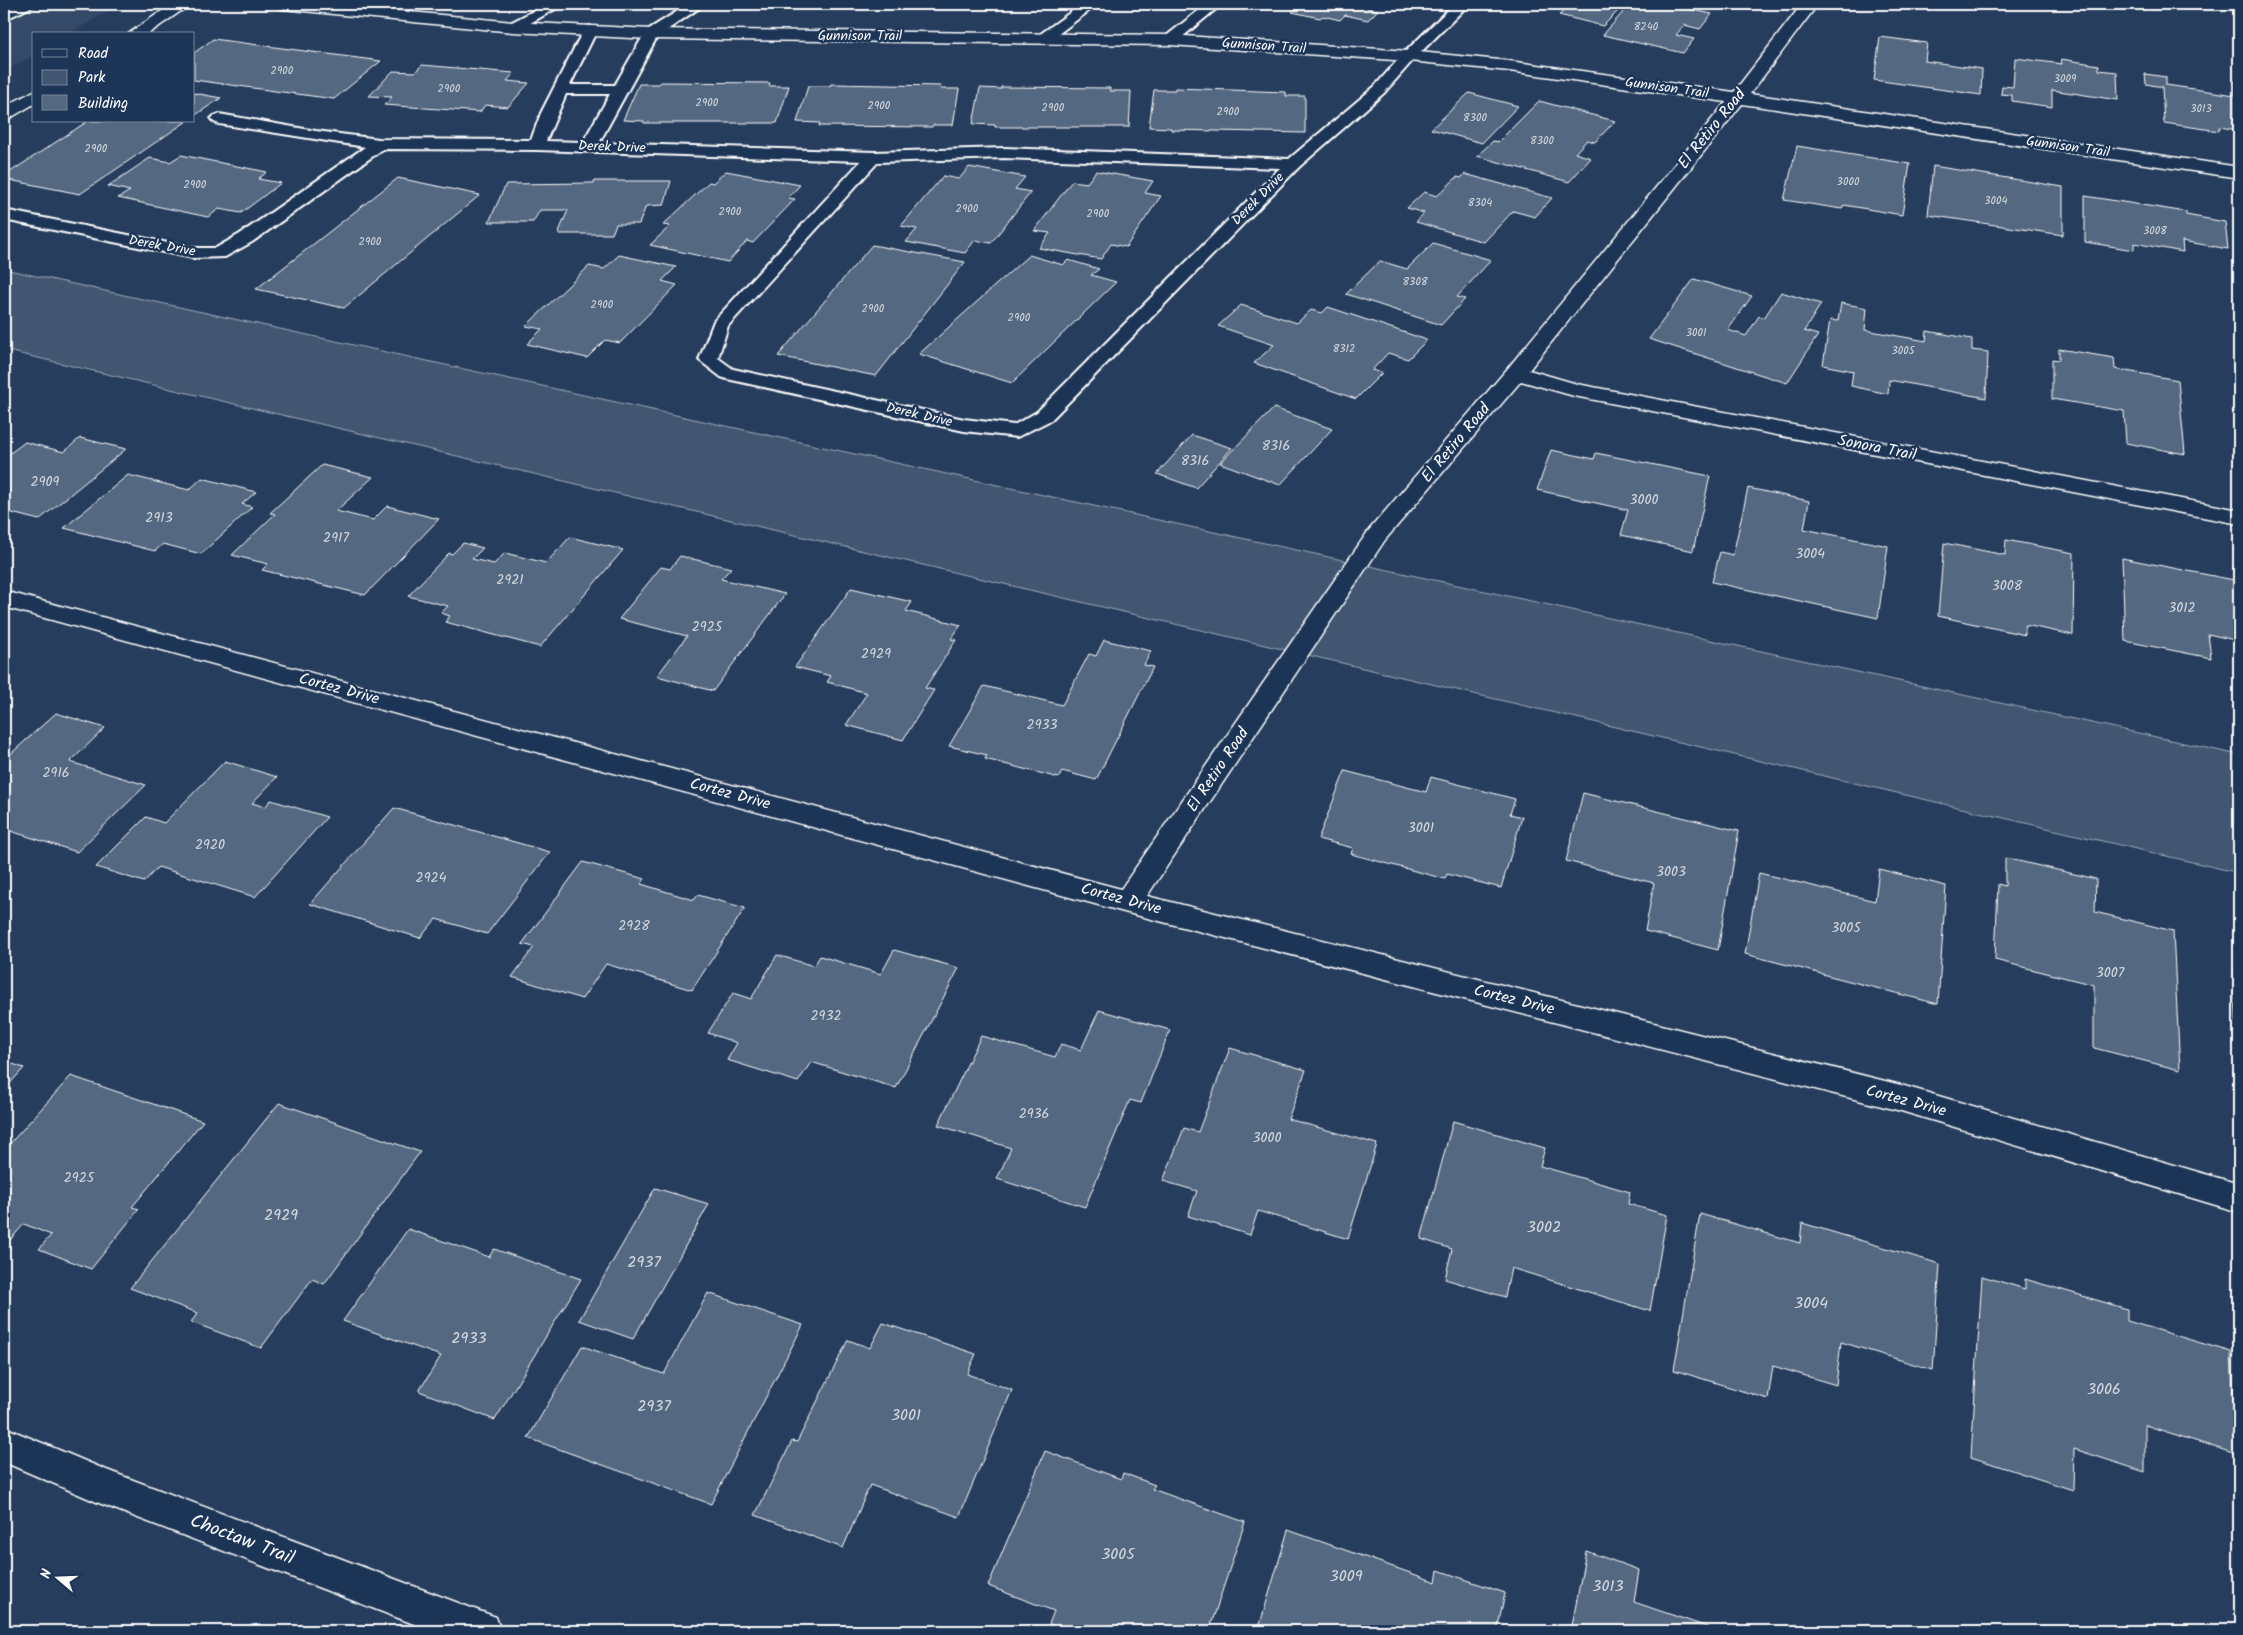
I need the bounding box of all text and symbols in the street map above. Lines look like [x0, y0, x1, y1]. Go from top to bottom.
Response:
house number: 8240 [1634, 18, 1659, 36]
street label: Gunnison Trail [818, 25, 903, 47]
legend [32, 32, 195, 122]
street label: Gunnison Trail [1221, 32, 1307, 60]
text: Road [78, 42, 109, 66]
house number: 2900 [271, 62, 294, 80]
text: Park [78, 66, 106, 90]
house number: 3009 [2054, 70, 2077, 88]
street label: Gunnison Trail [1624, 71, 1711, 105]
house number: 2900 [438, 80, 461, 98]
street label: El Retiro Road [1672, 83, 1753, 175]
text: Building [78, 92, 128, 116]
house number: 2900 [696, 94, 719, 112]
house number: 2900 [868, 97, 891, 115]
house number: 2900 [1042, 99, 1065, 117]
house number: 3013 [2190, 100, 2212, 118]
house number: 2900 [1217, 103, 1240, 121]
house number: 8300 [1463, 109, 1487, 127]
street label: Gunnison Trail [2025, 130, 2112, 164]
house number: 8300 [1530, 132, 1554, 150]
street label: Derek Drive [578, 135, 647, 159]
house number: 2900 [85, 140, 108, 158]
street label: Derek Drive [1226, 167, 1290, 231]
house number: 3000 [1837, 173, 1860, 191]
house number: 2900 [184, 176, 207, 194]
house number: 3004 [1984, 192, 2008, 210]
house number: 8304 [1468, 194, 1492, 212]
house number: 2900 [956, 200, 979, 218]
house number: 2900 [719, 203, 742, 221]
house number: 2900 [1087, 205, 1110, 223]
house number: 3008 [2143, 222, 2167, 240]
street label: Derek Drive [127, 229, 198, 263]
house number: 2900 [359, 233, 382, 251]
house number: 8308 [1402, 273, 1428, 291]
house number: 2900 [591, 296, 614, 314]
house number: 2900 [862, 300, 885, 318]
house number: 2900 [1008, 309, 1031, 327]
house number: 3001 [1686, 324, 1706, 342]
house number: 8312 [1333, 340, 1355, 358]
house number: 3005 [1891, 342, 1916, 360]
street label: Derek Drive [884, 397, 955, 433]
street label: El Retiro Road [1415, 397, 1497, 488]
street label: Sonora Trail [1835, 428, 1919, 468]
house number: 8316 [1262, 435, 1290, 457]
house number: 8316 [1181, 450, 1209, 472]
house number: 2909 [31, 471, 60, 493]
house number: 3000 [1630, 489, 1659, 511]
house number: 2913 [145, 507, 173, 529]
house number: 2917 [323, 527, 349, 549]
house number: 3004 [1795, 543, 1825, 565]
house number: 2921 [496, 569, 524, 591]
house number: 3008 [1992, 575, 2023, 597]
house number: 3012 [2168, 597, 2196, 619]
house number: 2925 [692, 616, 724, 638]
house number: 2929 [861, 643, 891, 665]
street label: Cortez Drive [296, 666, 382, 712]
house number: 2933 [1027, 714, 1057, 736]
street label: El Retiro Road [1180, 722, 1256, 817]
house number: 2916 [42, 762, 70, 784]
street label: Cortez Drive [687, 771, 773, 817]
house number: 3001 [1408, 817, 1434, 839]
house number: 2920 [195, 834, 225, 856]
house number: 3003 [1656, 861, 1686, 883]
house number: 2924 [416, 867, 447, 889]
street label: Cortez Drive [1078, 876, 1164, 922]
house number: 2928 [618, 915, 650, 937]
house number: 3005 [1831, 917, 1862, 939]
house number: 3007 [2096, 962, 2125, 984]
street label: Cortez Drive [1471, 978, 1557, 1022]
house number: 2932 [810, 1005, 842, 1027]
street label: Cortez Drive [1863, 1078, 1949, 1124]
house number: 2936 [1019, 1103, 1049, 1125]
house number: 3000 [1253, 1127, 1282, 1149]
house number: 2925 [64, 1167, 96, 1189]
house number: 2929 [264, 1203, 298, 1228]
house number: 3002 [1527, 1215, 1561, 1240]
house number: 2937 [627, 1250, 661, 1275]
house number: 3004 [1794, 1291, 1828, 1316]
house number: 2933 [451, 1326, 487, 1351]
house number: 3006 [2087, 1377, 2121, 1402]
house number: 2937 [637, 1394, 671, 1419]
house number: 3001 [891, 1403, 921, 1428]
street label: Choctaw Trail [185, 1506, 299, 1574]
house number: 3005 [1101, 1542, 1136, 1567]
north arrow [32, 1552, 82, 1602]
house number: 3009 [1330, 1564, 1363, 1589]
text: N [35, 1566, 59, 1582]
house number: 3013 [1592, 1574, 1624, 1599]

